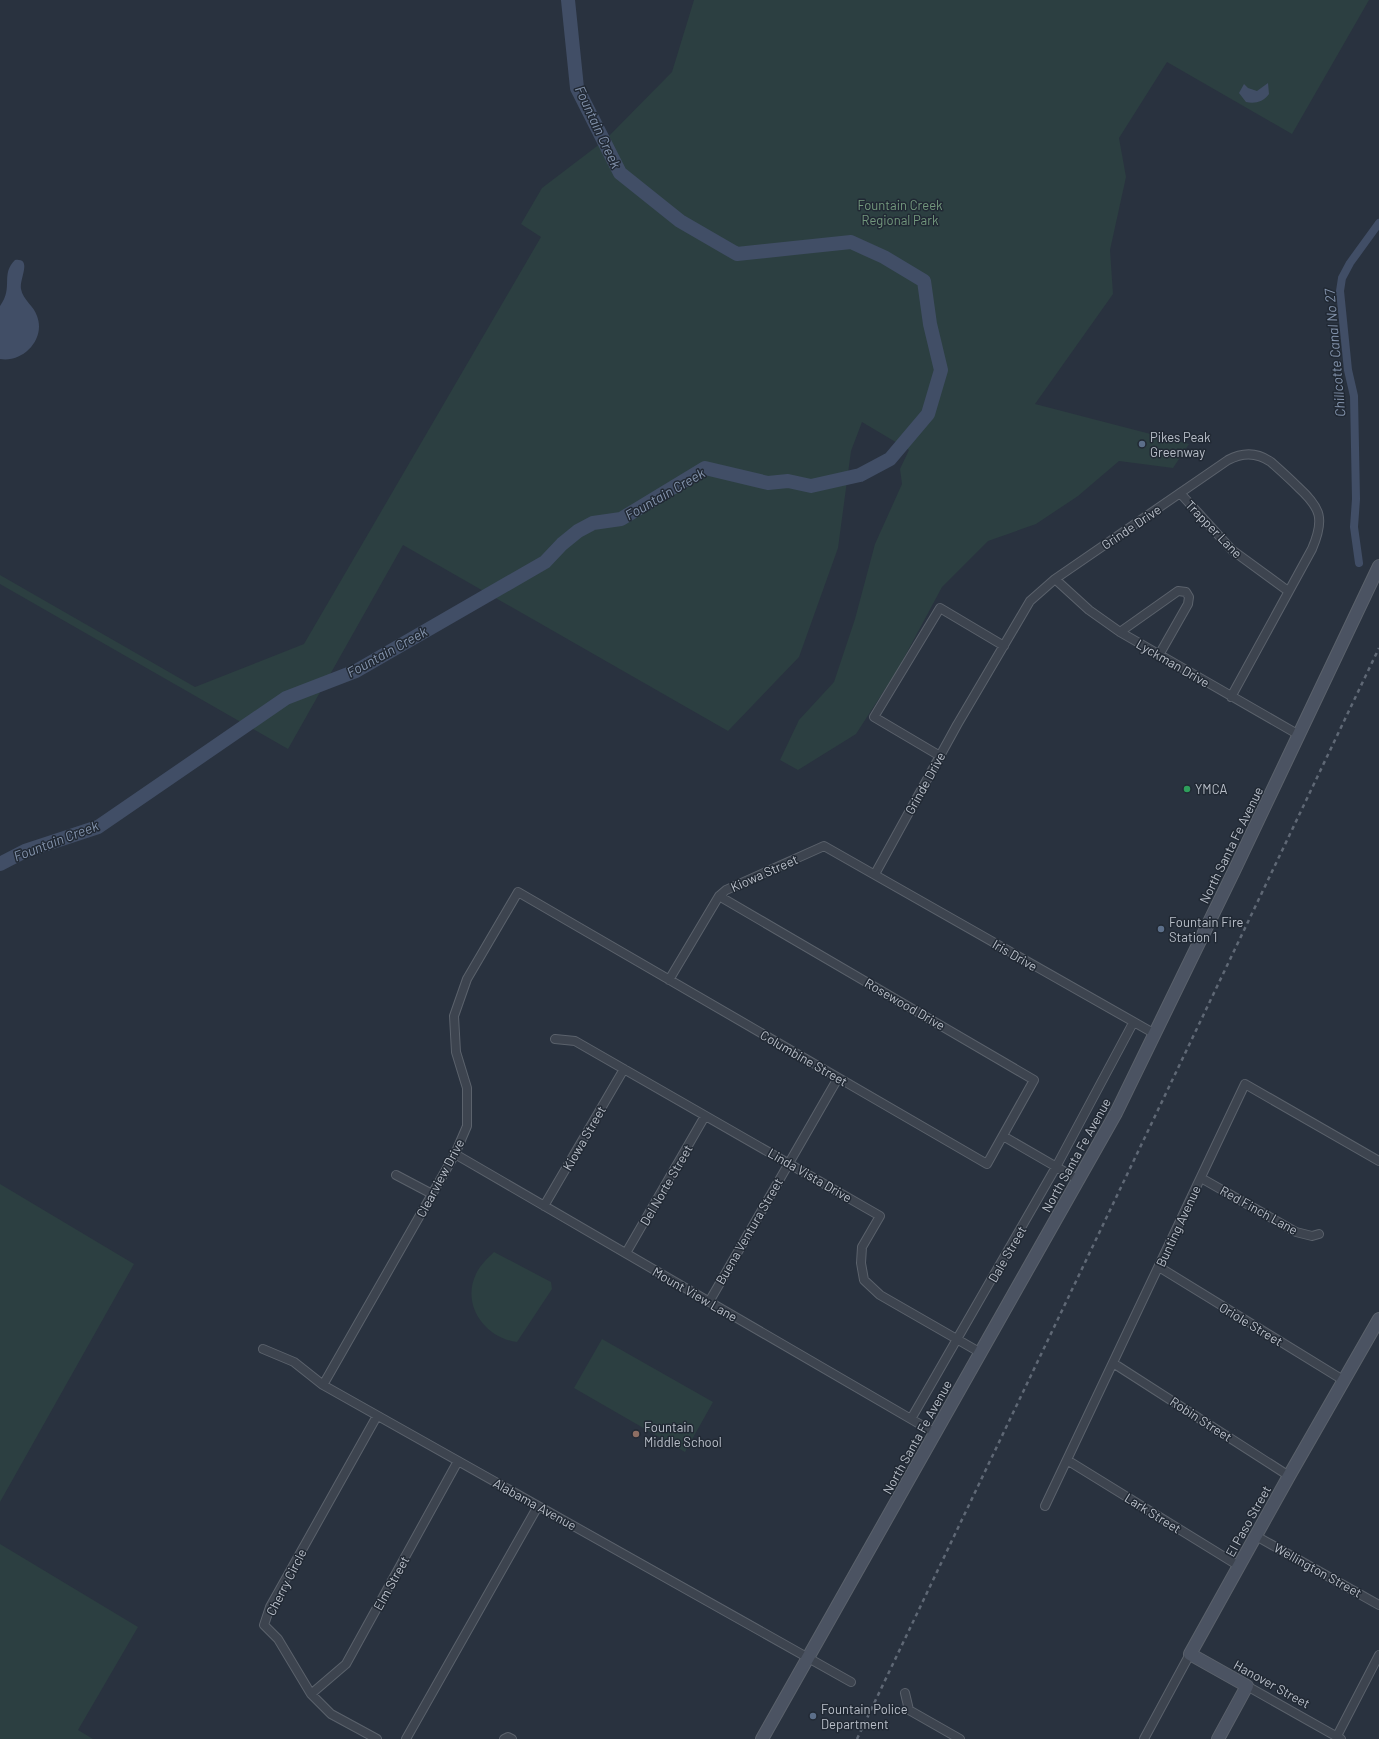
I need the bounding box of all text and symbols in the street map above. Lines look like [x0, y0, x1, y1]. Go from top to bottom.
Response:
water label: Fountain Creek [572, 83, 625, 171]
park label: Fountain Creek Regional Park [857, 197, 943, 228]
water label: Chillcotte Canal No 27 [1320, 287, 1349, 418]
place label: Pikes Peak Greenway [1150, 429, 1211, 460]
marker: Pikes Peak Greenway [1137, 439, 1147, 449]
water label: Fountain Creek [622, 464, 708, 523]
street label: Trapper Lane [1182, 497, 1246, 561]
street label: Grinde Drive [1098, 501, 1164, 553]
water label: Fountain Creek [344, 622, 430, 681]
street label: Lyckman Drive [1133, 636, 1213, 691]
street label: Grinde Drive [901, 749, 949, 817]
place label: YMCA [1195, 781, 1228, 797]
marker: YMCA [1182, 784, 1192, 794]
street label: North Santa Fe Avenue [1196, 784, 1266, 906]
water label: Fountain Creek [11, 817, 101, 864]
street label: Kiowa Street [728, 851, 800, 895]
place label: Fountain Fire Station 1 [1169, 914, 1244, 945]
marker: Fountain Fire Station 1 [1156, 924, 1166, 934]
street label: Iris Drive [990, 936, 1040, 974]
street label: Rosewood Drive [862, 975, 948, 1033]
street label: Columbine Street [758, 1027, 850, 1089]
street label: North Santa Fe Avenue [1038, 1095, 1114, 1215]
street label: Kiowa Street [559, 1103, 609, 1173]
street label: Clearview Drive [413, 1136, 467, 1220]
street label: Del Norte Street [636, 1142, 696, 1228]
street label: Linda Vista Drive [765, 1145, 855, 1205]
street label: Buena Ventura Street [712, 1175, 786, 1287]
street label: Red Finch Lane [1217, 1182, 1301, 1238]
street label: Bunting Avenue [1152, 1183, 1204, 1269]
street label: Dale Street [984, 1223, 1030, 1285]
street label: Mount View Lane [650, 1263, 740, 1325]
street label: Oriole Street [1216, 1299, 1286, 1349]
street label: North Santa Fe Avenue [879, 1377, 955, 1497]
street label: Robin Street [1167, 1393, 1235, 1445]
place label: Fountain Middle School [644, 1419, 722, 1450]
marker: Fountain Middle School [631, 1429, 641, 1439]
street label: Alabama Avenue [491, 1475, 579, 1533]
street label: El Paso Street [1222, 1482, 1274, 1560]
street label: Lark Street [1122, 1489, 1184, 1537]
street label: Wellington Street [1271, 1539, 1365, 1601]
street label: Cherry Circle [262, 1546, 310, 1618]
street label: Elm Street [370, 1553, 412, 1613]
street label: Hanover Street [1231, 1656, 1313, 1712]
place label: Fountain Police Department [821, 1701, 908, 1732]
marker: Fountain Police Department [808, 1711, 818, 1721]

